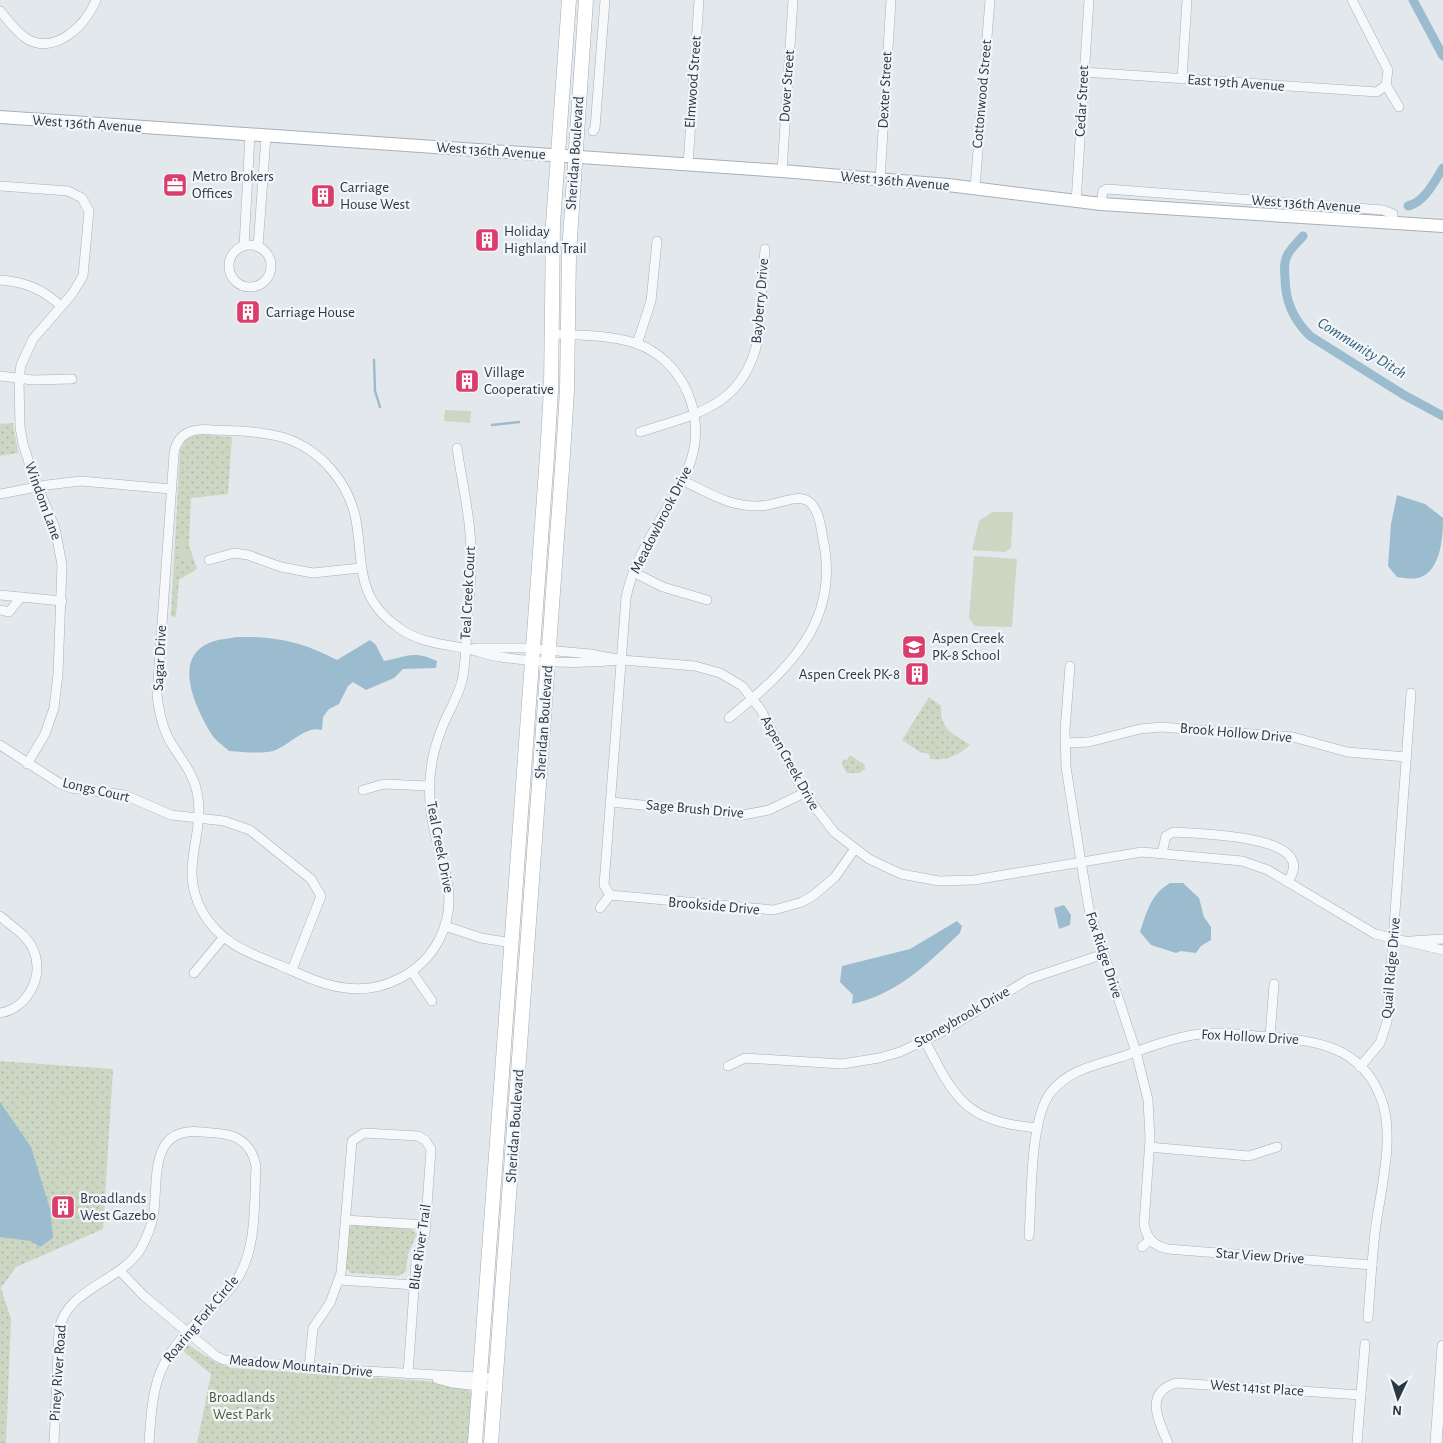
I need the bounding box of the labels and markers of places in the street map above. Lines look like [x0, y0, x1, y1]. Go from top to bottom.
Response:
place label: Metro Brokers Offices [192, 169, 274, 201]
office icon: Metro Brokers Offices [162, 172, 188, 198]
place label: Carriage House West [340, 180, 410, 212]
building icon: Carriage House West [310, 183, 336, 209]
place label: Holiday Highland Trail [504, 224, 587, 256]
building icon: Holiday Highland Trail [474, 227, 500, 253]
building icon: Carriage House [235, 299, 261, 325]
place label: Carriage House [266, 305, 355, 320]
place label: Village Cooperative [484, 365, 554, 397]
building icon: Village Cooperative [454, 368, 480, 394]
place label: Aspen Creek PK-8 School [932, 631, 1004, 663]
school or university icon: Aspen Creek PK-8 School [901, 634, 927, 660]
building icon: Aspen Creek PK-8 [904, 661, 930, 687]
place label: Aspen Creek PK-8 [799, 667, 900, 682]
place label: Broadlands West Gazebo [80, 1191, 156, 1223]
building icon: Broadlands West Gazebo [50, 1194, 76, 1220]

